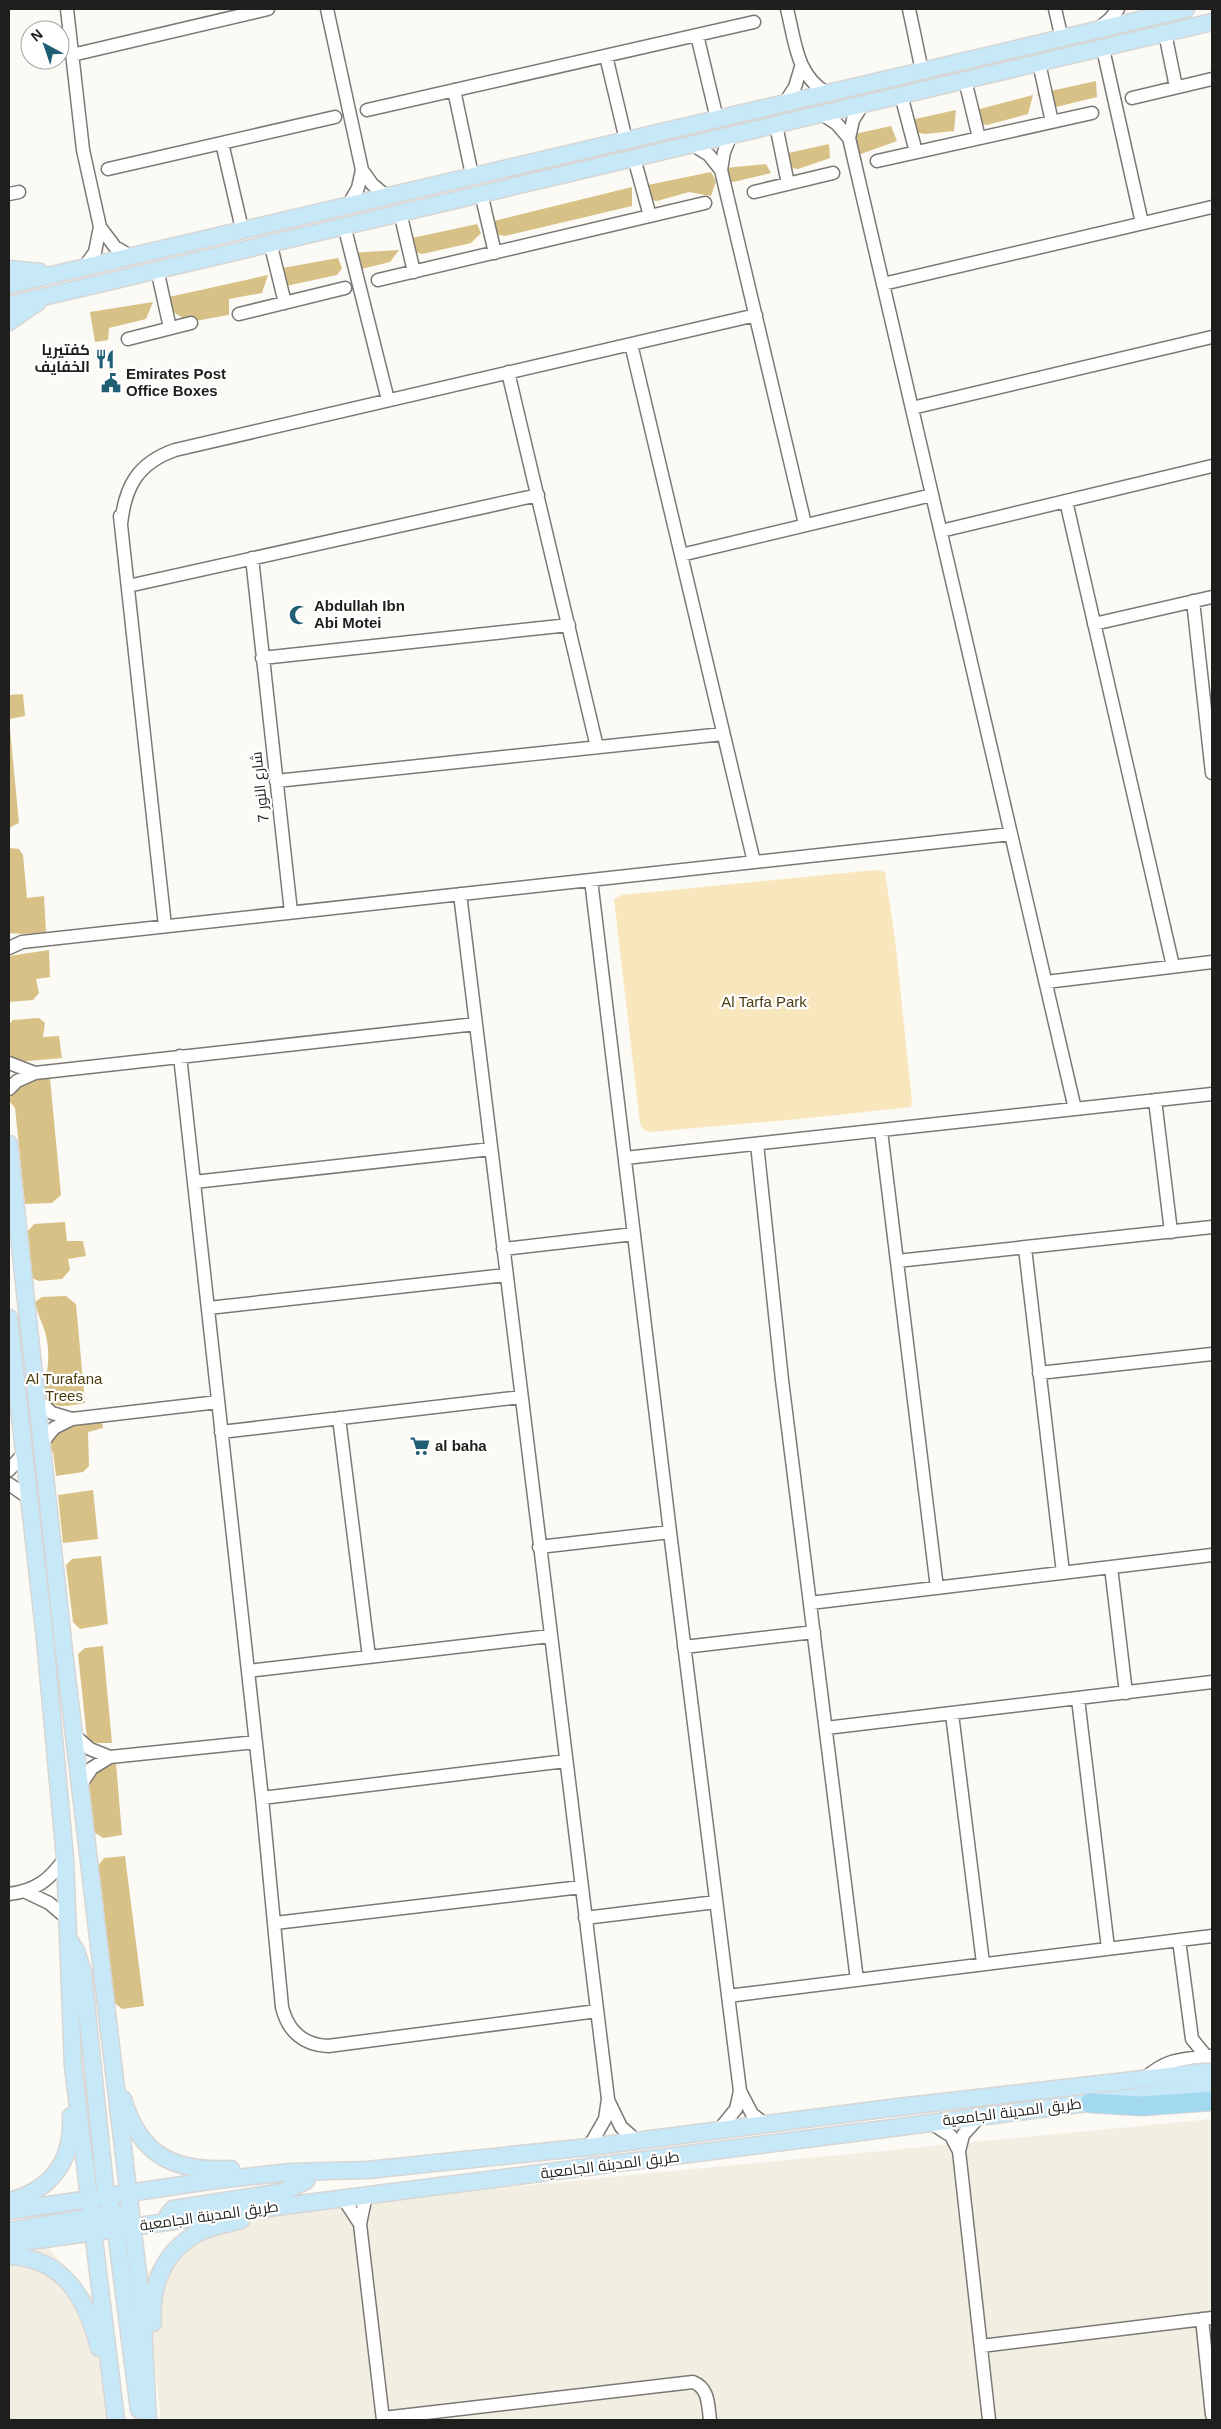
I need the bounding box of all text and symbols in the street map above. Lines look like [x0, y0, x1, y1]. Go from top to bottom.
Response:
north arrow [20, 20, 70, 70]
text: N [28, 26, 46, 44]
place label: كفتيريا الخفايف [35, 341, 90, 375]
restaurant icon: كفتيريا الخفايف [94, 348, 116, 370]
place label: Emirates Post Office Boxes [126, 365, 226, 399]
public building icon: Emirates Post Office Boxes [100, 372, 122, 394]
place label: Abdullah Ibn Abi Motei [314, 597, 405, 631]
mosque icon: Abdullah Ibn Abi Motei [288, 604, 310, 626]
street label: شارع النور 7 [247, 751, 275, 823]
park label: Al Tarfa Park [721, 993, 807, 1010]
park label: Al Turafana Trees [26, 1370, 103, 1404]
supermarket icon: al baha [409, 1435, 431, 1457]
place label: al baha [435, 1437, 487, 1454]
street label: طريق المدينة الجامعية [941, 2095, 1083, 2130]
street label: طريق المدينة الجامعية [539, 2148, 681, 2183]
street label: طريق المدينة الجامعية [138, 2197, 280, 2236]

